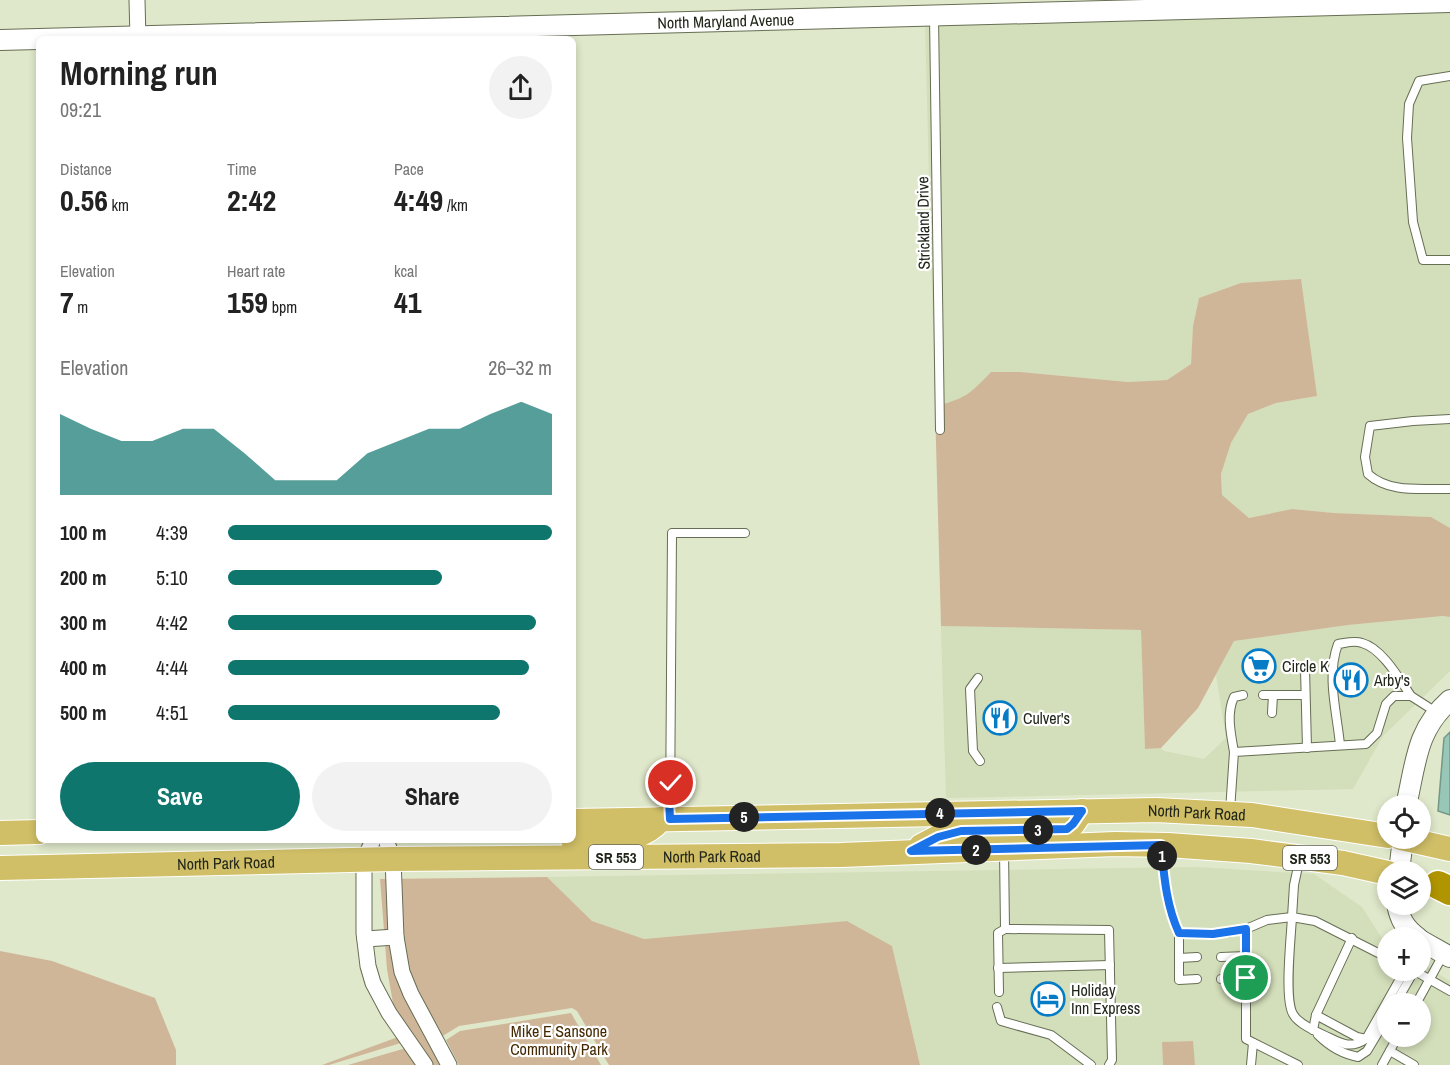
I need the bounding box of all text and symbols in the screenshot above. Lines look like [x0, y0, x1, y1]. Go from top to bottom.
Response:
street label: North Maryland Avenue [657, 8, 794, 34]
text: Morning run [60, 51, 218, 95]
button: share [489, 56, 552, 119]
text: 09:21 [60, 96, 101, 123]
text: Distance [60, 158, 112, 180]
text: Time [227, 158, 257, 180]
text: Pace [394, 158, 424, 180]
street label: Strickland Drive [911, 176, 935, 270]
text: 0.56 [60, 180, 108, 220]
text: 2:42 [227, 180, 276, 220]
text: 4:49 [394, 180, 443, 220]
text: km [108, 194, 129, 216]
text: /km [443, 194, 468, 216]
text: Elevation [60, 260, 115, 282]
text: Heart rate [227, 260, 285, 282]
text: kcal [394, 260, 417, 282]
text: 7 [60, 282, 74, 322]
text: 159 [227, 282, 268, 322]
text: 41 [394, 282, 421, 322]
text: m [74, 296, 88, 318]
text: bpm [268, 296, 297, 318]
text: Elevation [60, 354, 128, 381]
text: 26–32 m [488, 354, 552, 381]
text: 100 m [60, 519, 107, 546]
text: 4:39 [156, 519, 188, 546]
text: 200 m [60, 564, 107, 591]
text: 5:10 [156, 564, 188, 591]
text: 300 m [60, 609, 107, 636]
text: 4:42 [156, 609, 188, 636]
supermarket icon: Circle K [1241, 648, 1277, 684]
text: 400 m [60, 654, 107, 681]
text: 4:44 [156, 654, 188, 681]
place label: Circle K [1282, 655, 1329, 677]
restaurant icon: Arby's [1333, 662, 1369, 698]
place label: Arby's [1373, 669, 1410, 691]
text: 500 m [60, 699, 107, 726]
text: 4:51 [156, 699, 188, 726]
restaurant icon: Culver's [982, 700, 1018, 736]
place label: Culver's [1023, 707, 1070, 729]
pin [645, 757, 696, 808]
button: Save [60, 762, 300, 831]
button: Share [312, 762, 552, 831]
icon: check [654, 766, 687, 799]
map controls [1377, 795, 1431, 1047]
button: locate [1377, 795, 1431, 849]
pin: 4 [925, 798, 955, 828]
street label: North Park Road [1148, 799, 1246, 826]
pin: 5 [729, 802, 759, 832]
text: 4 [936, 802, 944, 824]
text: 5 [740, 806, 748, 828]
pin: 3 [1023, 815, 1053, 845]
text: 3 [1034, 819, 1042, 841]
pin: 2 [961, 835, 991, 865]
text: 2 [972, 839, 980, 861]
pin: 1 [1147, 841, 1177, 871]
road number: SR 553 [589, 845, 643, 869]
street label: North Park Road [663, 845, 761, 868]
text: 1 [1158, 845, 1166, 867]
road number: SR 553 [1283, 846, 1337, 870]
street label: North Park Road [177, 851, 275, 875]
button: layers [1377, 861, 1431, 915]
button: + [1377, 927, 1431, 981]
pin [1220, 952, 1271, 1003]
icon: arrive [1229, 961, 1262, 994]
place label: Holiday Inn Express [1071, 979, 1140, 1019]
hotel icon: Holiday Inn Express [1030, 981, 1066, 1017]
button: − [1377, 993, 1431, 1047]
park label: Mike E Sansone Community Park [510, 1020, 608, 1060]

